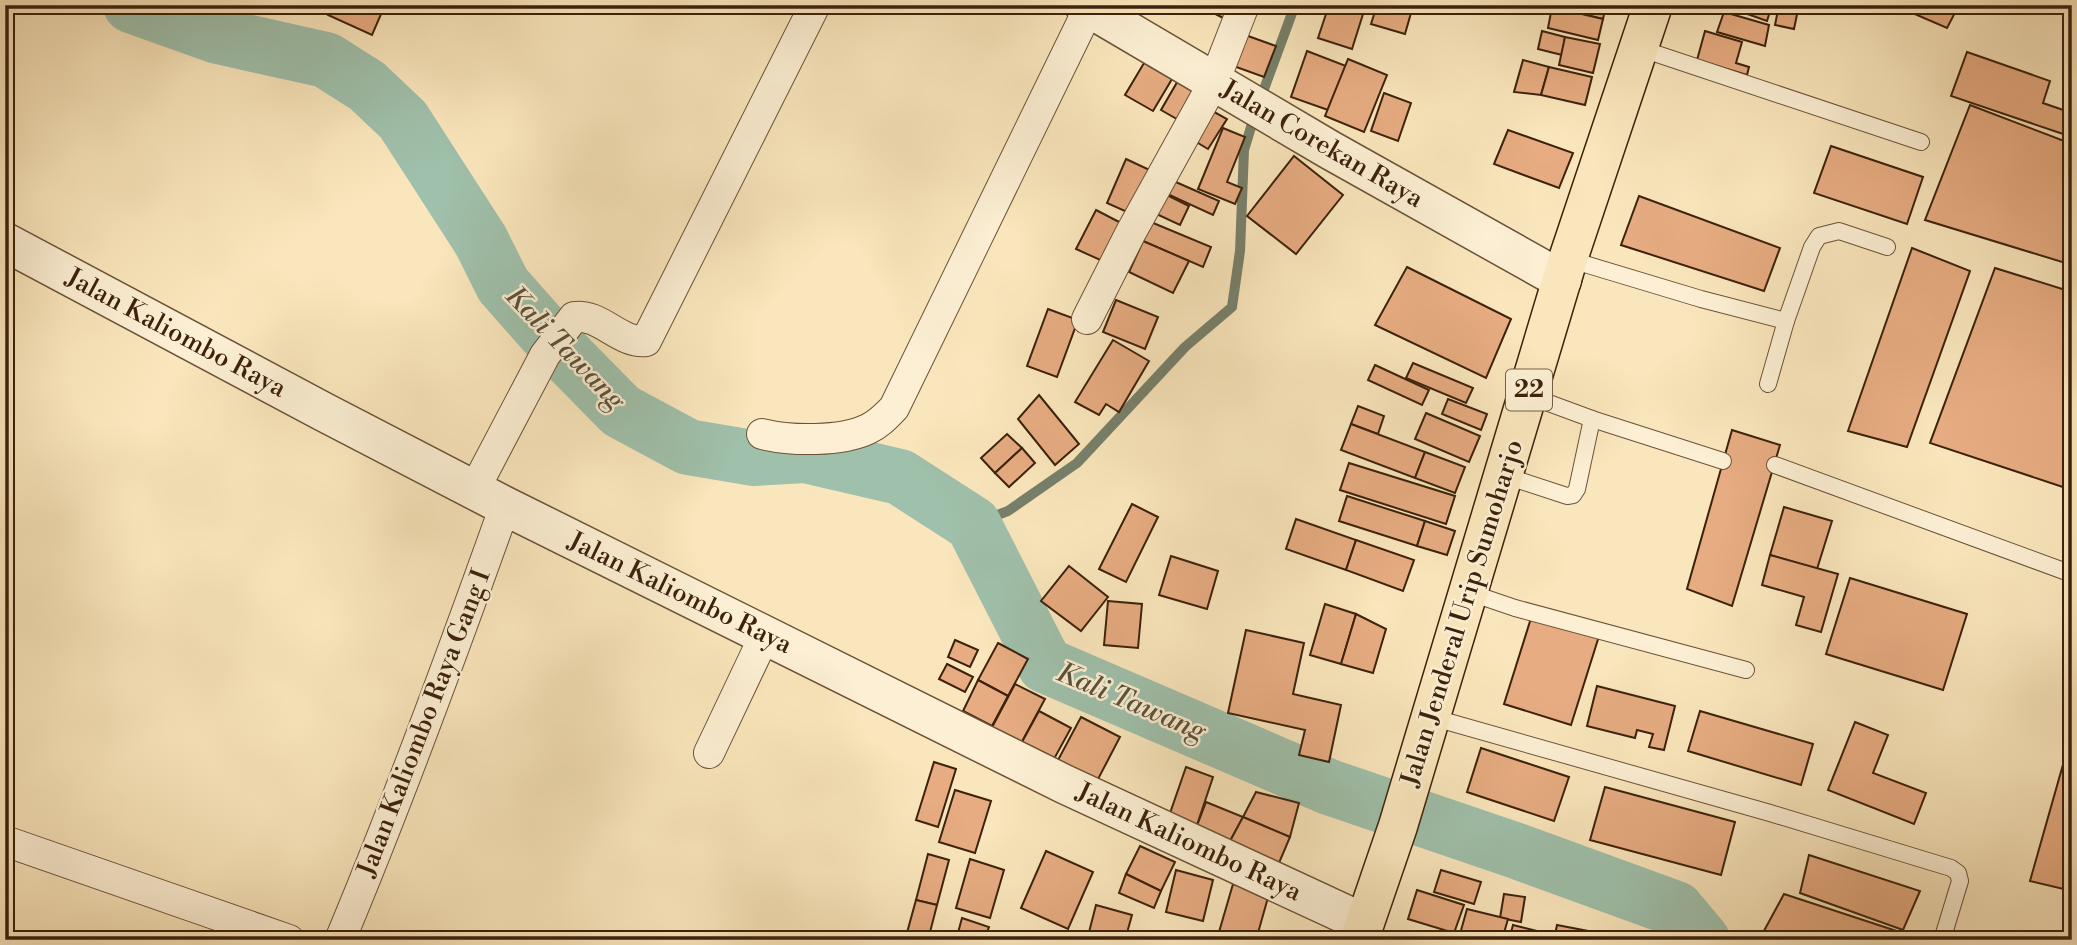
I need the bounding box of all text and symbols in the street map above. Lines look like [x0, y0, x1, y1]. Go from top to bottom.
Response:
street label: Jalan Corekan Raya [1214, 73, 1430, 215]
street label: Jalan Kaliombo Raya [60, 261, 292, 405]
water label: Kali Tawang [497, 279, 634, 418]
road number: 22 [1506, 370, 1552, 410]
street label: Jalan Jenderal Urip Sumoharjo [1394, 436, 1530, 791]
street label: Jalan Kaliombo Raya [562, 525, 798, 661]
street label: Jalan Kaliombo Raya Gang I [350, 565, 498, 882]
water label: Kali Tawang [1051, 655, 1212, 750]
street label: Jalan Kaliombo Raya [1070, 775, 1307, 909]

